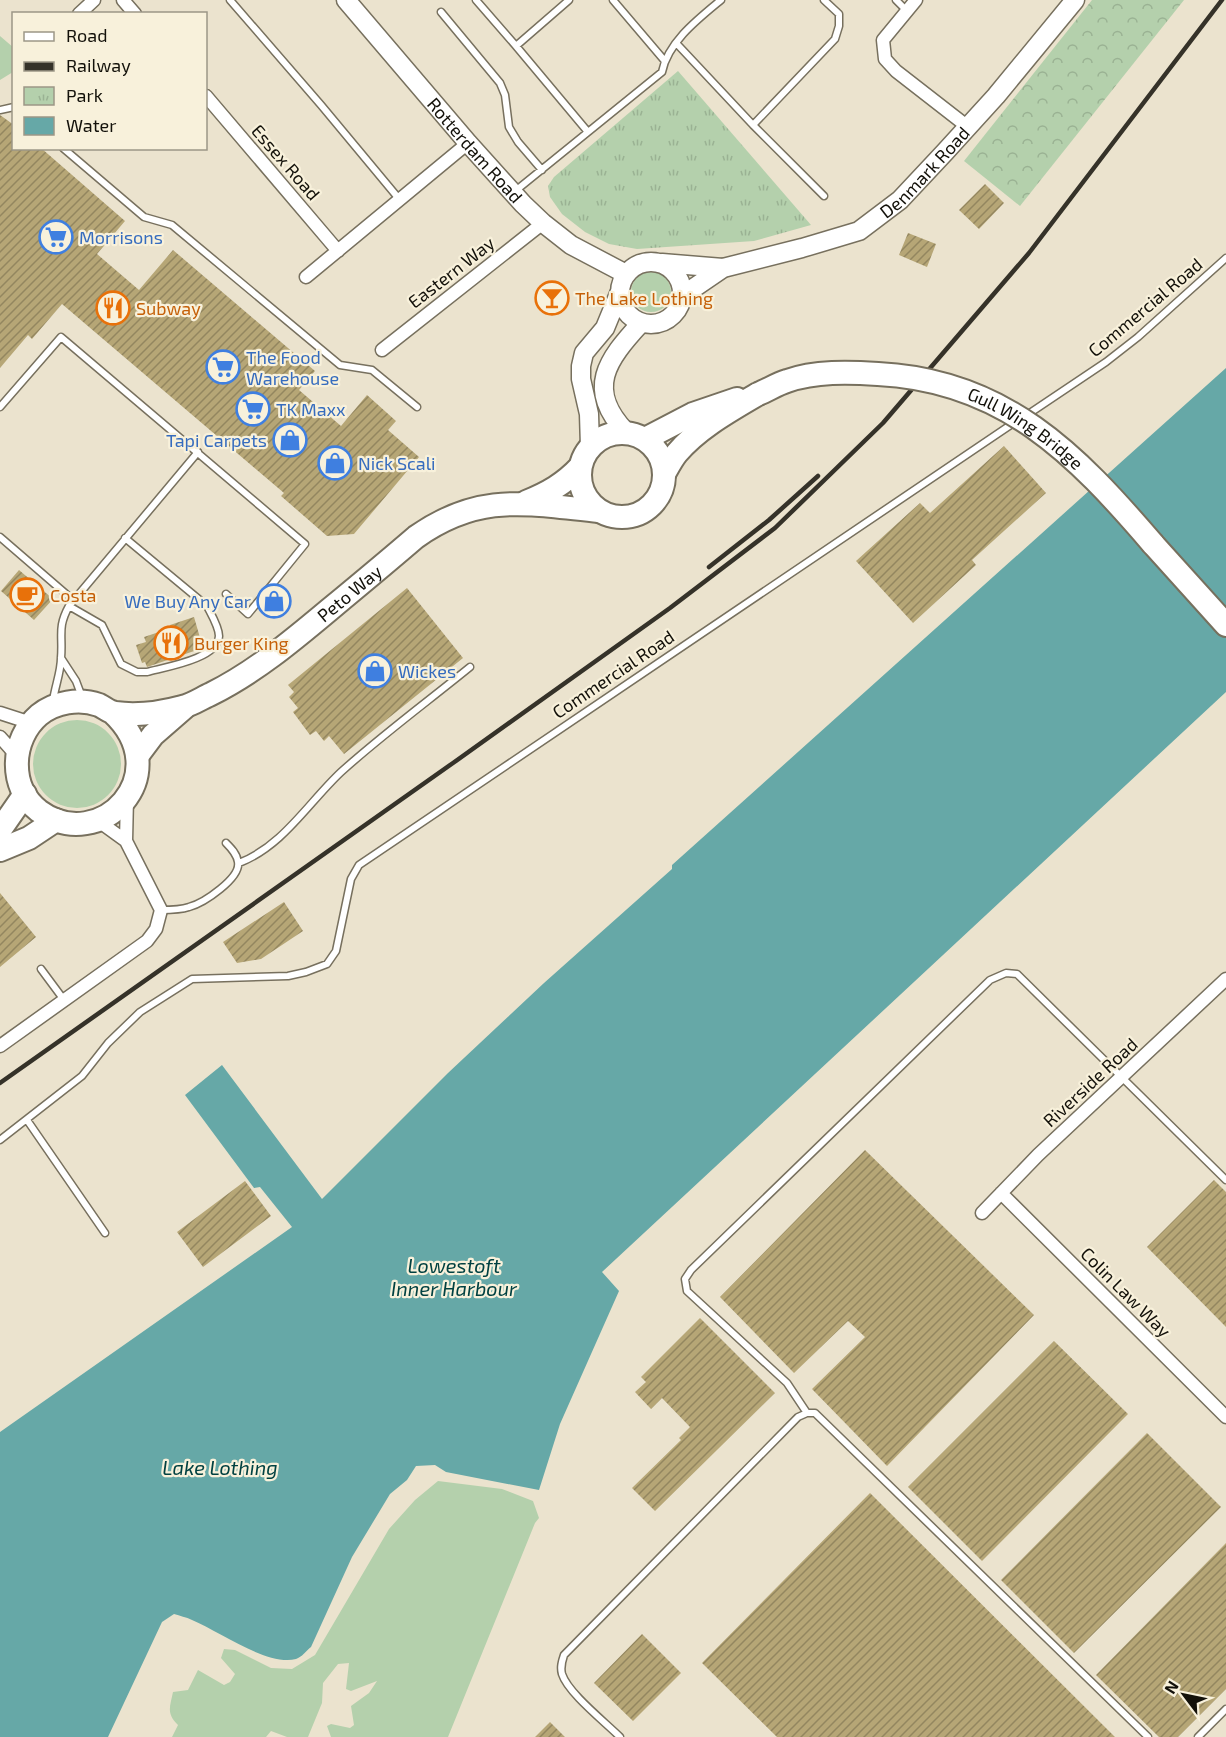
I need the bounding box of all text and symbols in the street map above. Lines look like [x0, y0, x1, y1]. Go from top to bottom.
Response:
legend [12, 12, 207, 150]
text: Road [66, 24, 107, 46]
text: Railway [66, 54, 131, 76]
text: Park [66, 84, 103, 106]
street label: Rotterdam Road [423, 93, 527, 207]
text: Water [66, 114, 116, 136]
street label: Essex Road [247, 120, 325, 204]
street label: Denmark Road [875, 122, 974, 223]
supermarket icon: Morrisons [38, 219, 74, 255]
place label: Morrisons [79, 226, 163, 248]
street label: Eastern Way [404, 231, 499, 312]
street label: Commercial Road [1083, 253, 1207, 361]
bar icon: The Lake Lothing [534, 280, 570, 316]
place label: The Lake Lothing [575, 287, 713, 309]
restaurant icon: Subway [95, 290, 131, 326]
place label: Subway [136, 297, 201, 319]
place label: The Food Warehouse [246, 346, 339, 389]
supermarket icon: The Food Warehouse [205, 349, 241, 385]
street label: Gull Wing Bridge [965, 382, 1088, 474]
supermarket icon: TK Maxx [235, 391, 271, 427]
place label: TK Maxx [276, 398, 346, 420]
shop icon: Tapi Carpets [272, 422, 308, 458]
place label: Tapi Carpets [166, 429, 267, 451]
shop icon: Nick Scali [317, 445, 353, 481]
place label: Nick Scali [358, 452, 436, 474]
street label: Peto Way [312, 560, 386, 626]
cafe icon: Costa [9, 577, 45, 613]
shop icon: We Buy Any Car [256, 583, 292, 619]
place label: Costa [50, 584, 96, 606]
place label: We Buy Any Car [124, 590, 251, 612]
restaurant icon: Burger King [153, 625, 189, 661]
street label: Commercial Road [548, 625, 678, 723]
place label: Burger King [194, 632, 289, 654]
shop icon: Wickes [357, 653, 393, 689]
place label: Wickes [398, 660, 456, 682]
street label: Riverside Road [1038, 1033, 1142, 1131]
street label: Colin Law Way [1076, 1242, 1176, 1342]
water label: Lowestoft Inner Harbour [391, 1253, 518, 1300]
water label: Lake Lothing [162, 1455, 278, 1479]
north arrow [1154, 1665, 1214, 1725]
text: N [1160, 1677, 1182, 1697]

